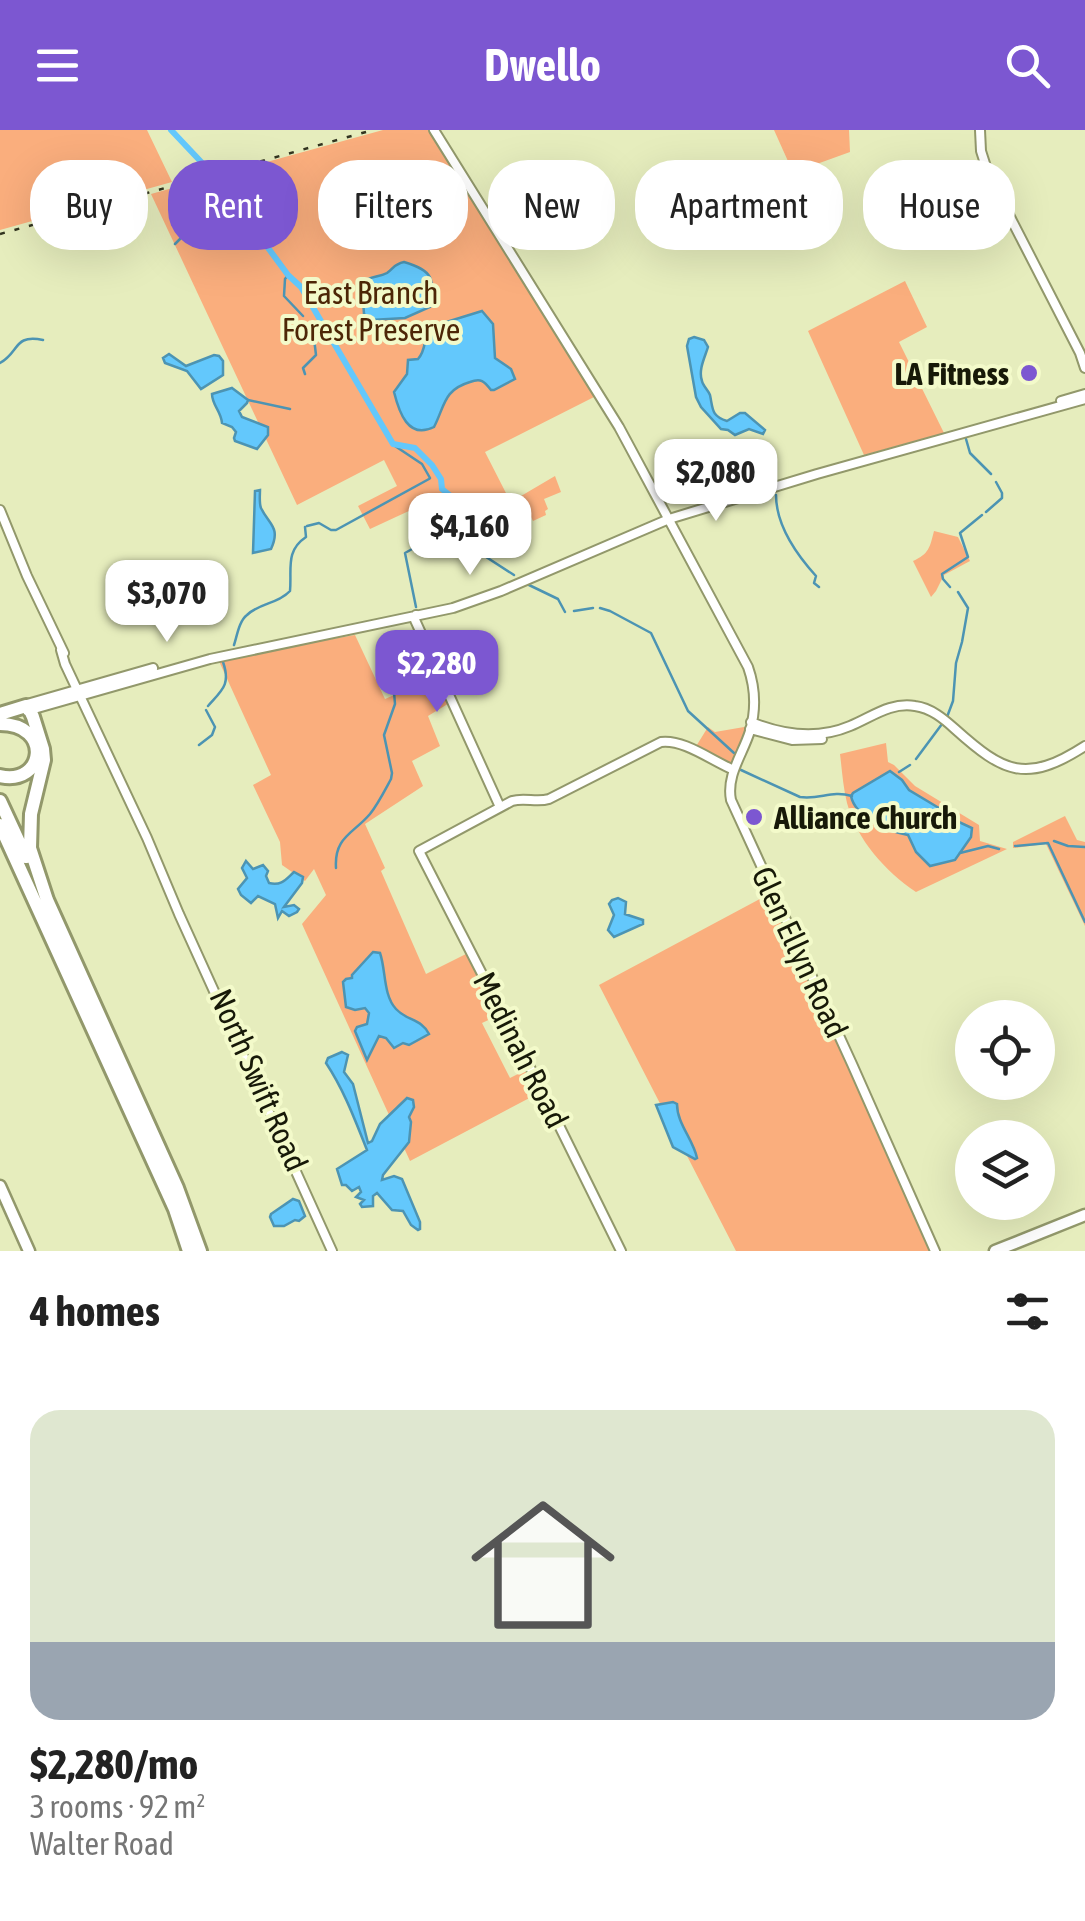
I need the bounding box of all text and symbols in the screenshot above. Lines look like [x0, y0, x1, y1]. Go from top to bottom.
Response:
icon: menu [30, 38, 85, 93]
icon: search [1000, 38, 1055, 93]
text: Dwello [484, 39, 601, 91]
chip: Buy [30, 160, 148, 250]
chip: Rent [168, 160, 298, 250]
chip: Filters [318, 160, 468, 250]
chip: New [488, 160, 615, 250]
chip: Apartment [635, 160, 843, 250]
chip: House [863, 160, 1015, 250]
park label: East Branch Forest Preserve [282, 274, 460, 348]
place label: LA Fitness [894, 355, 1009, 392]
marker: LA Fitness [1018, 362, 1040, 384]
pin: $2,080 [635, 439, 797, 524]
text: $2,080 [676, 453, 756, 490]
pin: $4,160 [389, 493, 551, 578]
text: $4,160 [430, 507, 510, 544]
pin: $3,070 [86, 560, 248, 645]
text: $3,070 [127, 574, 207, 611]
pin: $2,280 [356, 630, 518, 715]
text: $2,280 [397, 644, 477, 681]
place label: Alliance Church [773, 799, 957, 836]
marker: Alliance Church [743, 806, 765, 828]
street label: Glen Ellyn Road [744, 861, 856, 1043]
street label: Medinah Road [466, 966, 576, 1134]
street label: North Swift Road [202, 983, 316, 1177]
map controls [955, 1000, 1055, 1220]
button: locate [955, 1000, 1055, 1100]
button: layers [955, 1120, 1055, 1220]
icon: filters [1000, 1284, 1055, 1339]
text: 4 homes [30, 1287, 160, 1335]
icon: home [453, 1475, 633, 1655]
text: $2,280/mo [30, 1740, 198, 1788]
text: 3 rooms · 92 m² [30, 1788, 205, 1825]
text: Walter Road [30, 1825, 174, 1862]

